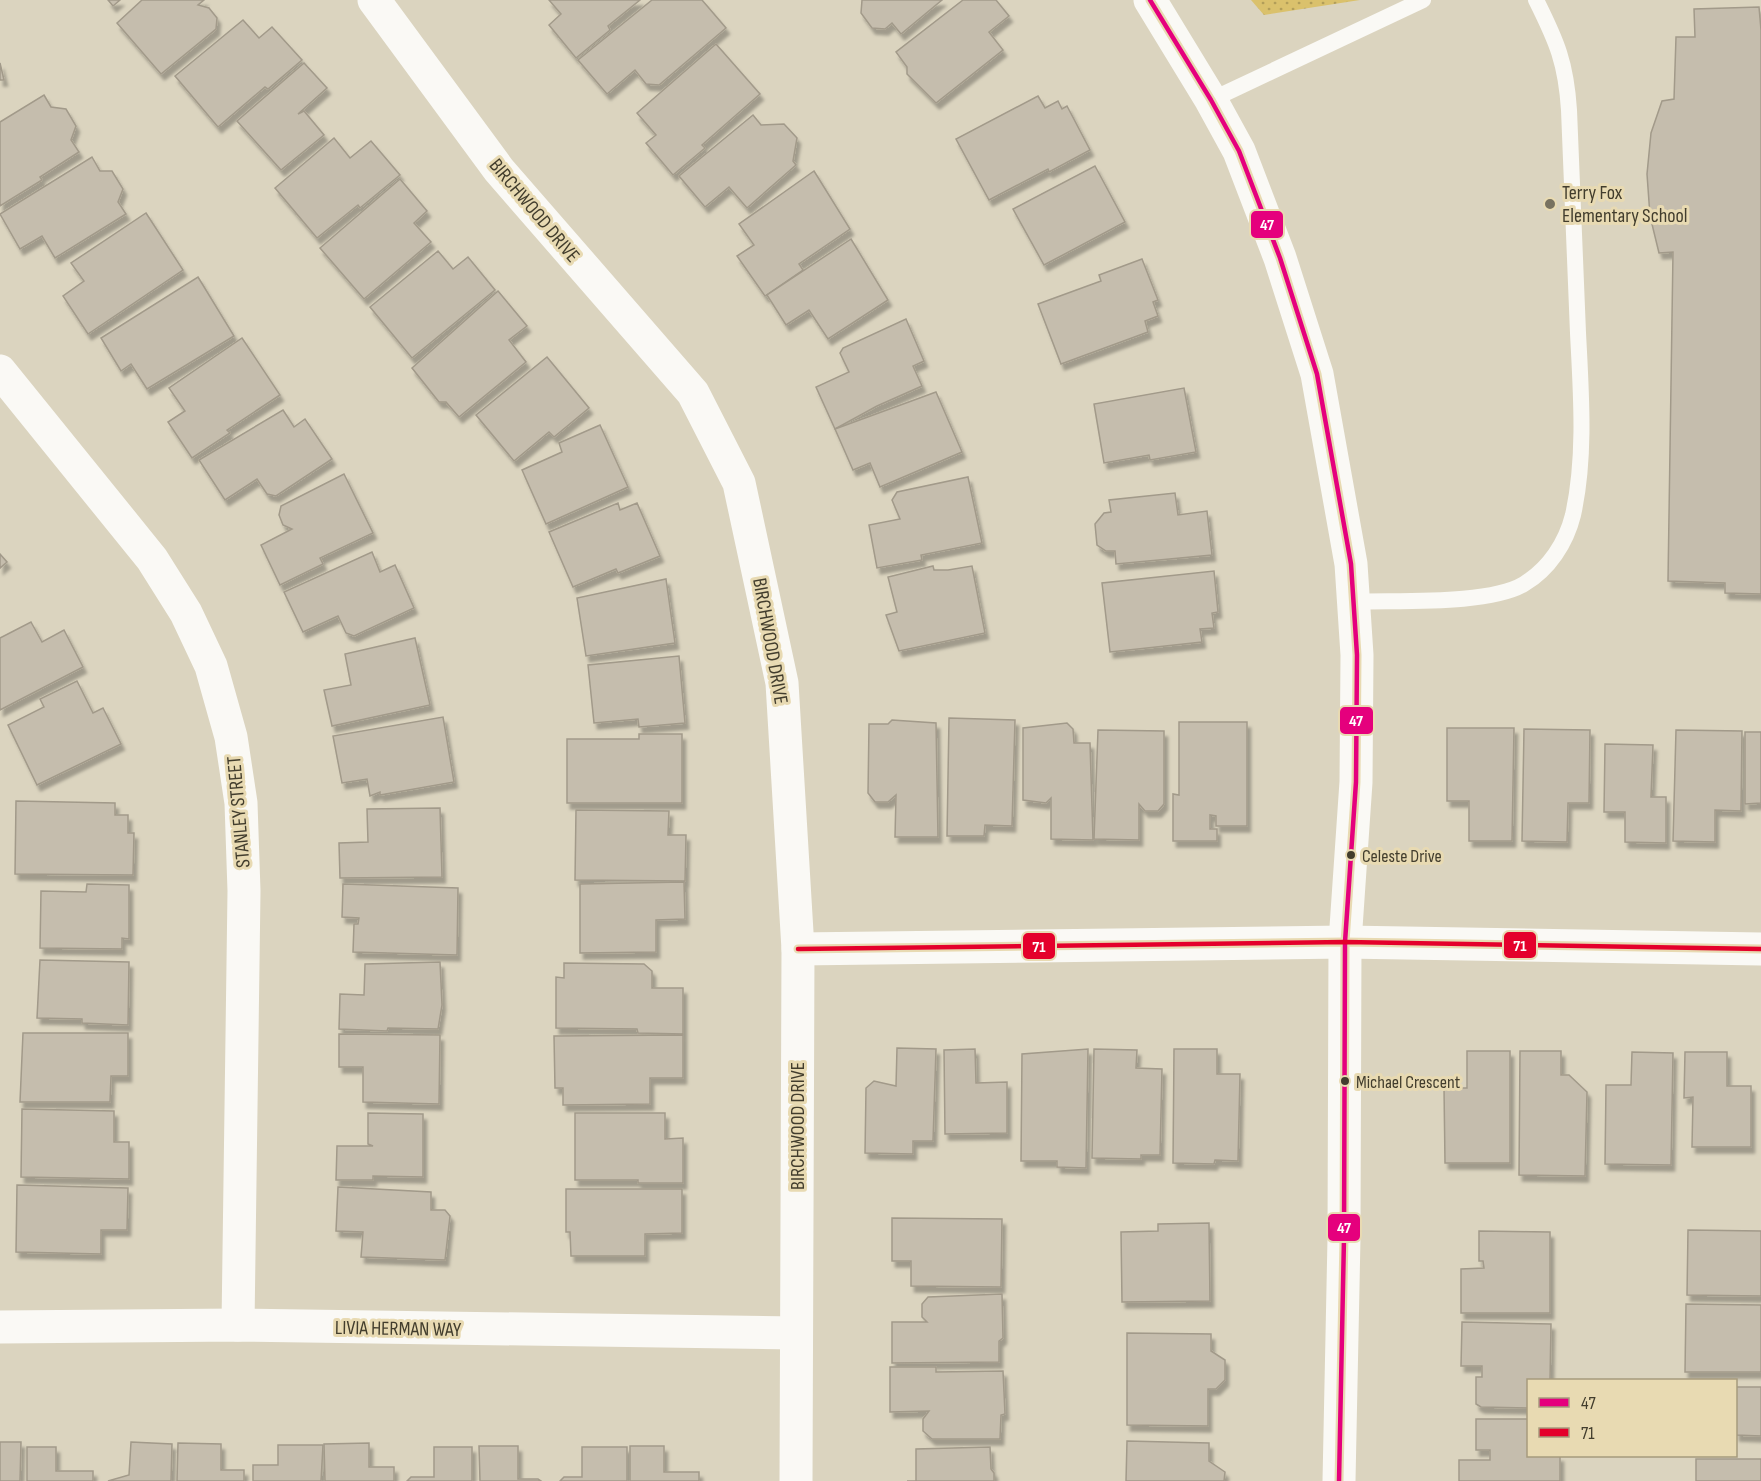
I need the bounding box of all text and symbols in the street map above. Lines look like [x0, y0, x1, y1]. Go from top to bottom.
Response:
street label: BIRCHWOOD DRIVE [484, 154, 585, 267]
place label: Terry Fox Elementary School [1562, 181, 1688, 228]
marker: Terry Fox Elementary School [1543, 197, 1557, 211]
line badge: 47 [1250, 210, 1284, 239]
text: 47 [1260, 216, 1274, 235]
street label: BIRCHWOOD DRIVE [747, 576, 793, 706]
line badge: 47 [1339, 706, 1374, 735]
text: 47 [1349, 712, 1363, 731]
street label: STANLEY STREET [222, 755, 256, 869]
place label: Celeste Drive [1362, 846, 1442, 867]
marker: Celeste Drive [1345, 849, 1357, 861]
line badge: 71 [1503, 931, 1537, 959]
line badge: 71 [1022, 932, 1056, 960]
text: 71 [1513, 937, 1527, 956]
text: 71 [1032, 938, 1046, 957]
street label: BIRCHWOOD DRIVE [786, 1062, 810, 1190]
place label: Michael Crescent [1356, 1072, 1461, 1093]
marker: Michael Crescent [1339, 1075, 1351, 1087]
line badge: 47 [1327, 1213, 1361, 1242]
text: 47 [1337, 1219, 1351, 1238]
street label: LIVIA HERMAN WAY [335, 1316, 462, 1342]
legend [1527, 1379, 1737, 1457]
text: 47 [1581, 1393, 1596, 1414]
text: 71 [1581, 1423, 1595, 1444]

